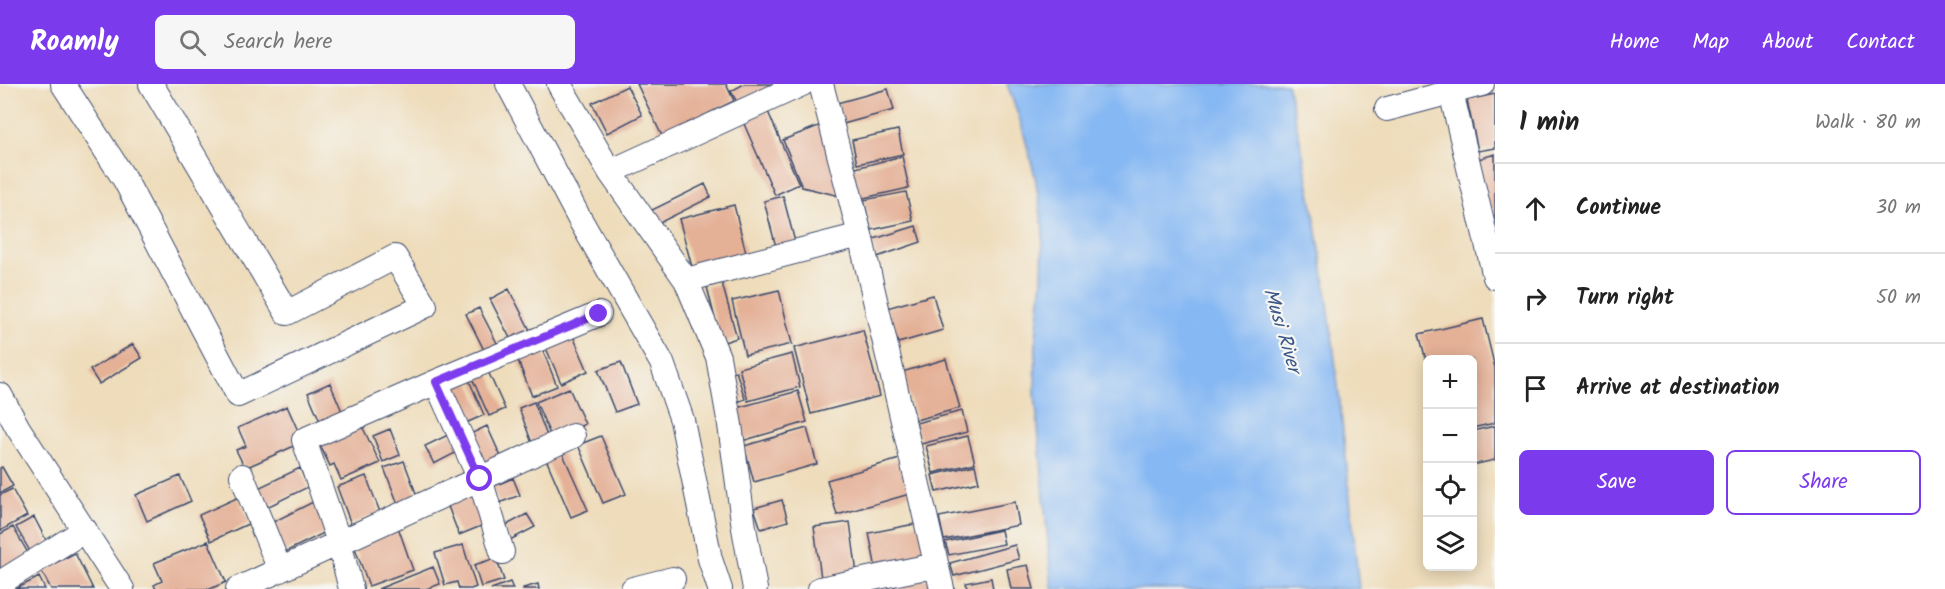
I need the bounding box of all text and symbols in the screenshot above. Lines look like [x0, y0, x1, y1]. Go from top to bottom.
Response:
search box [155, 15, 575, 69]
text: Roamly [30, 20, 119, 65]
text: Search here [224, 25, 332, 60]
icon: search [176, 26, 209, 59]
text: Home [1610, 26, 1659, 59]
text: Map [1692, 26, 1729, 59]
text: About [1762, 26, 1813, 59]
text: Contact [1846, 26, 1915, 59]
text: 1 min [1519, 102, 1579, 144]
text: Walk · 80 m [1815, 107, 1921, 139]
text: Continue [1576, 191, 1661, 226]
icon: ahead [1519, 192, 1552, 225]
text: 30 m [1876, 192, 1921, 224]
text: Turn right [1576, 281, 1674, 316]
icon: right [1519, 282, 1552, 315]
text: 50 m [1876, 282, 1921, 314]
water label: Musi River [1253, 284, 1310, 381]
route end [585, 300, 611, 326]
map controls [1423, 355, 1477, 571]
button: + [1423, 355, 1477, 409]
text: Arrive at destination [1576, 371, 1779, 406]
icon: arrive [1519, 372, 1552, 405]
button: − [1423, 409, 1477, 463]
button: Save [1519, 450, 1714, 515]
button: Share [1726, 450, 1921, 515]
button: locate [1423, 463, 1477, 517]
route start [466, 465, 492, 491]
button: layers [1423, 517, 1477, 571]

